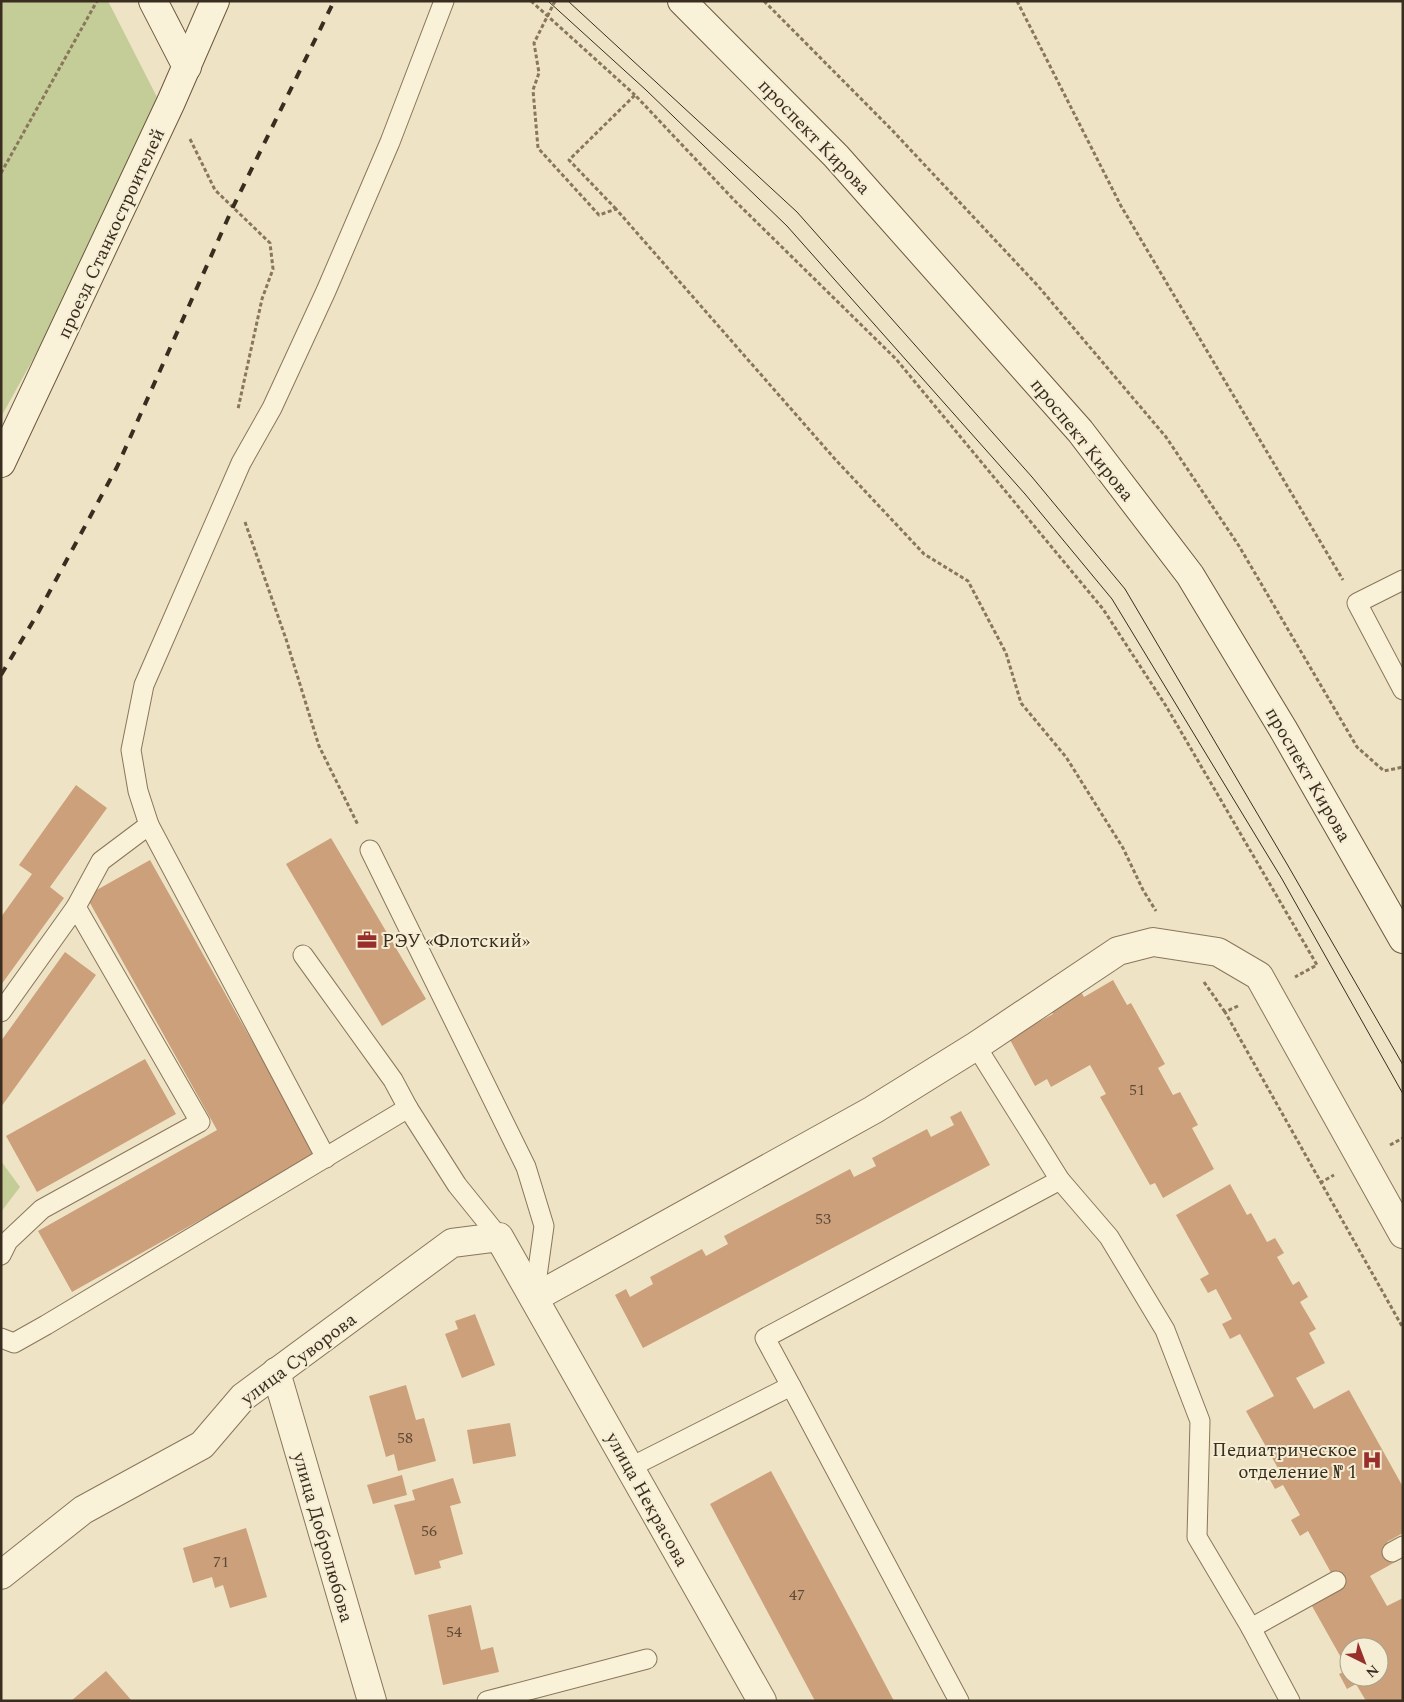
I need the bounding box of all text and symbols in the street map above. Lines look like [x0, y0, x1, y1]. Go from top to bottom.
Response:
street label: проспект Кирова [751, 72, 878, 202]
street label: проезд Станкостроителей [50, 124, 173, 344]
street label: проспект Кирова [1023, 372, 1141, 509]
street label: проспект Кирова [1257, 702, 1359, 848]
place label: РЭУ «Флотский» [382, 927, 530, 956]
office icon: РЭУ «Флотский» [356, 929, 378, 951]
house number: 51 [1129, 1078, 1145, 1102]
house number: 53 [815, 1207, 831, 1231]
street label: улица Суворова [234, 1305, 364, 1413]
house number: 58 [397, 1426, 413, 1450]
street label: улица Некрасова [597, 1426, 696, 1573]
place label: Педиатрическое отделение № 1 [1212, 1436, 1357, 1487]
street label: улица Добролюбова [284, 1448, 361, 1627]
hospital icon: Педиатрическое отделение № 1 [1361, 1449, 1383, 1471]
house number: 56 [421, 1519, 437, 1543]
house number: 71 [213, 1550, 229, 1574]
house number: 47 [789, 1583, 805, 1607]
house number: 54 [446, 1620, 462, 1644]
north arrow [1339, 1637, 1389, 1687]
text: N [1361, 1660, 1384, 1683]

